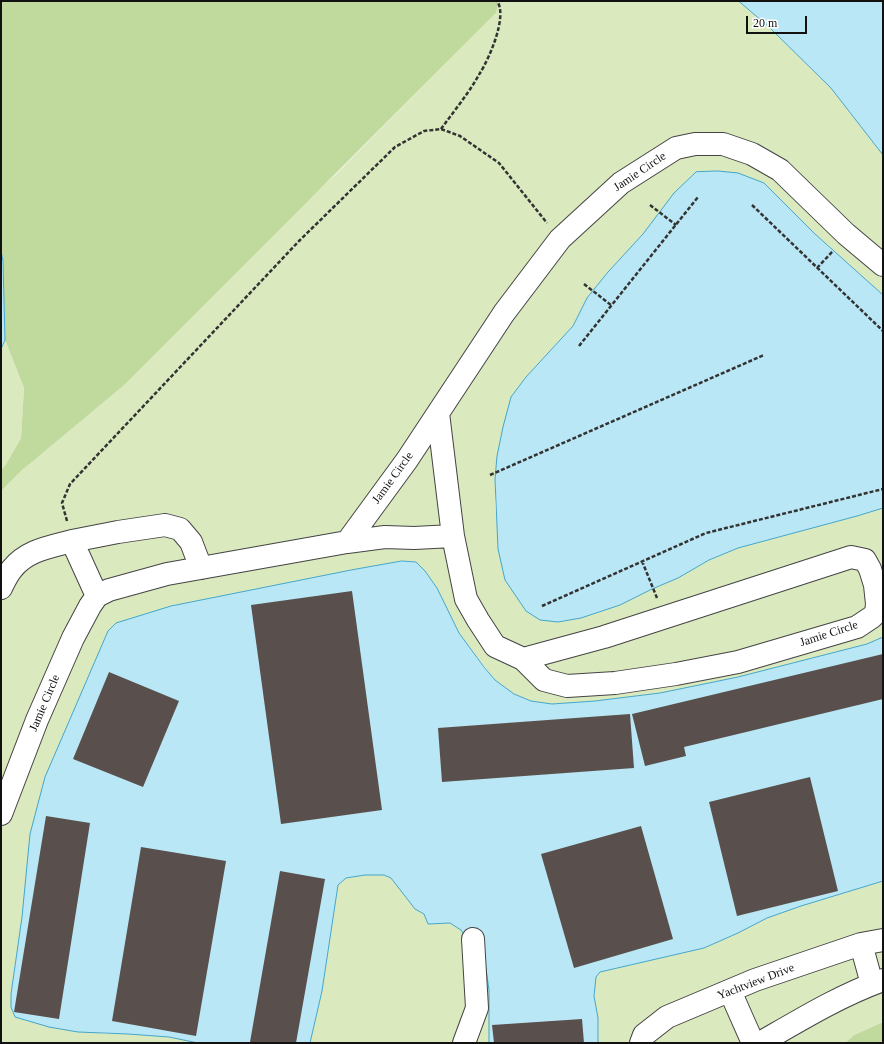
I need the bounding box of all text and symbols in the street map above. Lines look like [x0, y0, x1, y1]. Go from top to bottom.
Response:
scale bar [748, 8, 809, 34]
text: 20 m [753, 16, 777, 30]
street label: Jamie Circle [611, 149, 669, 195]
street label: Jamie Circle [369, 449, 417, 507]
street label: Jamie Circle [798, 618, 860, 650]
street label: Jamie Circle [27, 672, 63, 734]
street label: Yachtview Drive [716, 961, 796, 1003]

